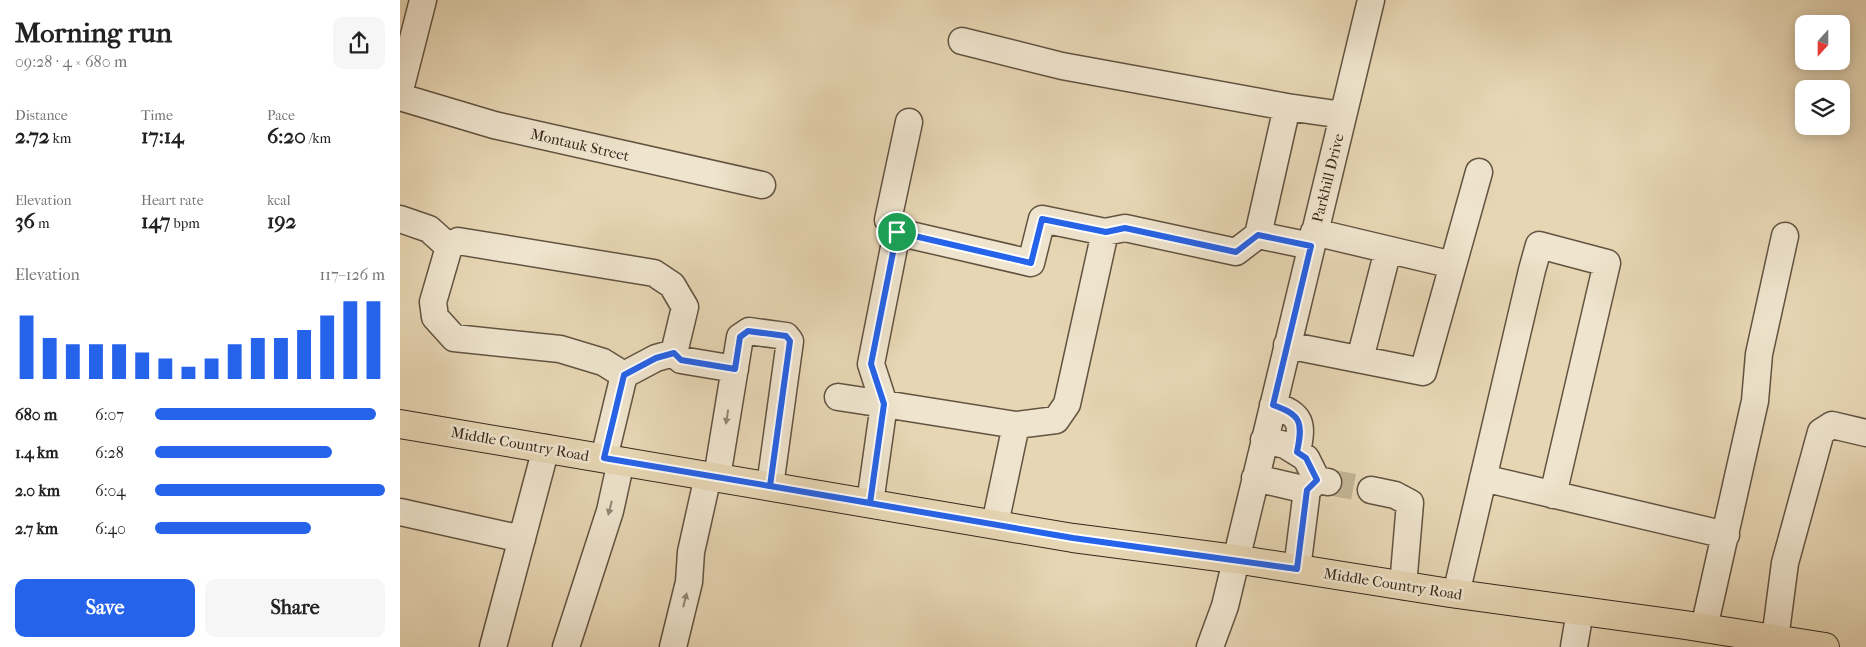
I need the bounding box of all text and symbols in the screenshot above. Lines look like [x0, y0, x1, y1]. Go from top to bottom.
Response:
north arrow [1795, 15, 1850, 70]
map controls [1795, 15, 1850, 135]
text: Morning run [15, 16, 172, 49]
button: share [333, 17, 385, 69]
text: 09:28 · 4 × 680 m [15, 52, 127, 71]
button: layers [1795, 80, 1850, 135]
text: Distance [15, 107, 68, 124]
text: Time [141, 107, 173, 124]
text: Pace [267, 107, 295, 124]
text: 2.72 [15, 124, 50, 148]
text: 17:14 [141, 124, 184, 148]
text: 6:20 [267, 124, 306, 148]
street label: Montauk Street [529, 125, 632, 165]
text: km [50, 130, 71, 147]
text: /km [306, 130, 331, 147]
street label: Parkhill Drive [1308, 131, 1348, 224]
text: Elevation [15, 192, 72, 209]
text: Heart rate [141, 192, 204, 209]
text: kcal [267, 192, 291, 209]
text: 36 [15, 209, 35, 233]
text: 147 [141, 209, 170, 233]
text: 192 [267, 209, 296, 233]
pin [876, 211, 918, 253]
text: m [35, 215, 50, 232]
text: bpm [170, 215, 200, 232]
icon: arrive [883, 218, 911, 246]
text: Elevation [15, 265, 80, 284]
text: 117–126 m [320, 265, 385, 284]
text: 680 m [15, 405, 57, 424]
text: 6:07 [95, 405, 124, 424]
one-way arrow [722, 409, 730, 425]
street label: Middle Country Road [449, 423, 591, 465]
text: 1.4 km [15, 443, 59, 462]
text: 6:28 [95, 443, 124, 462]
text: 2.0 km [15, 481, 60, 500]
text: 6:04 [95, 481, 126, 500]
one-way arrow [606, 501, 614, 516]
text: 2.7 km [15, 519, 58, 538]
text: 6:40 [95, 519, 126, 538]
street label: Middle Country Road [1322, 564, 1464, 604]
button: Save [15, 579, 195, 637]
button: Share [205, 579, 385, 637]
one-way arrow [681, 592, 689, 607]

